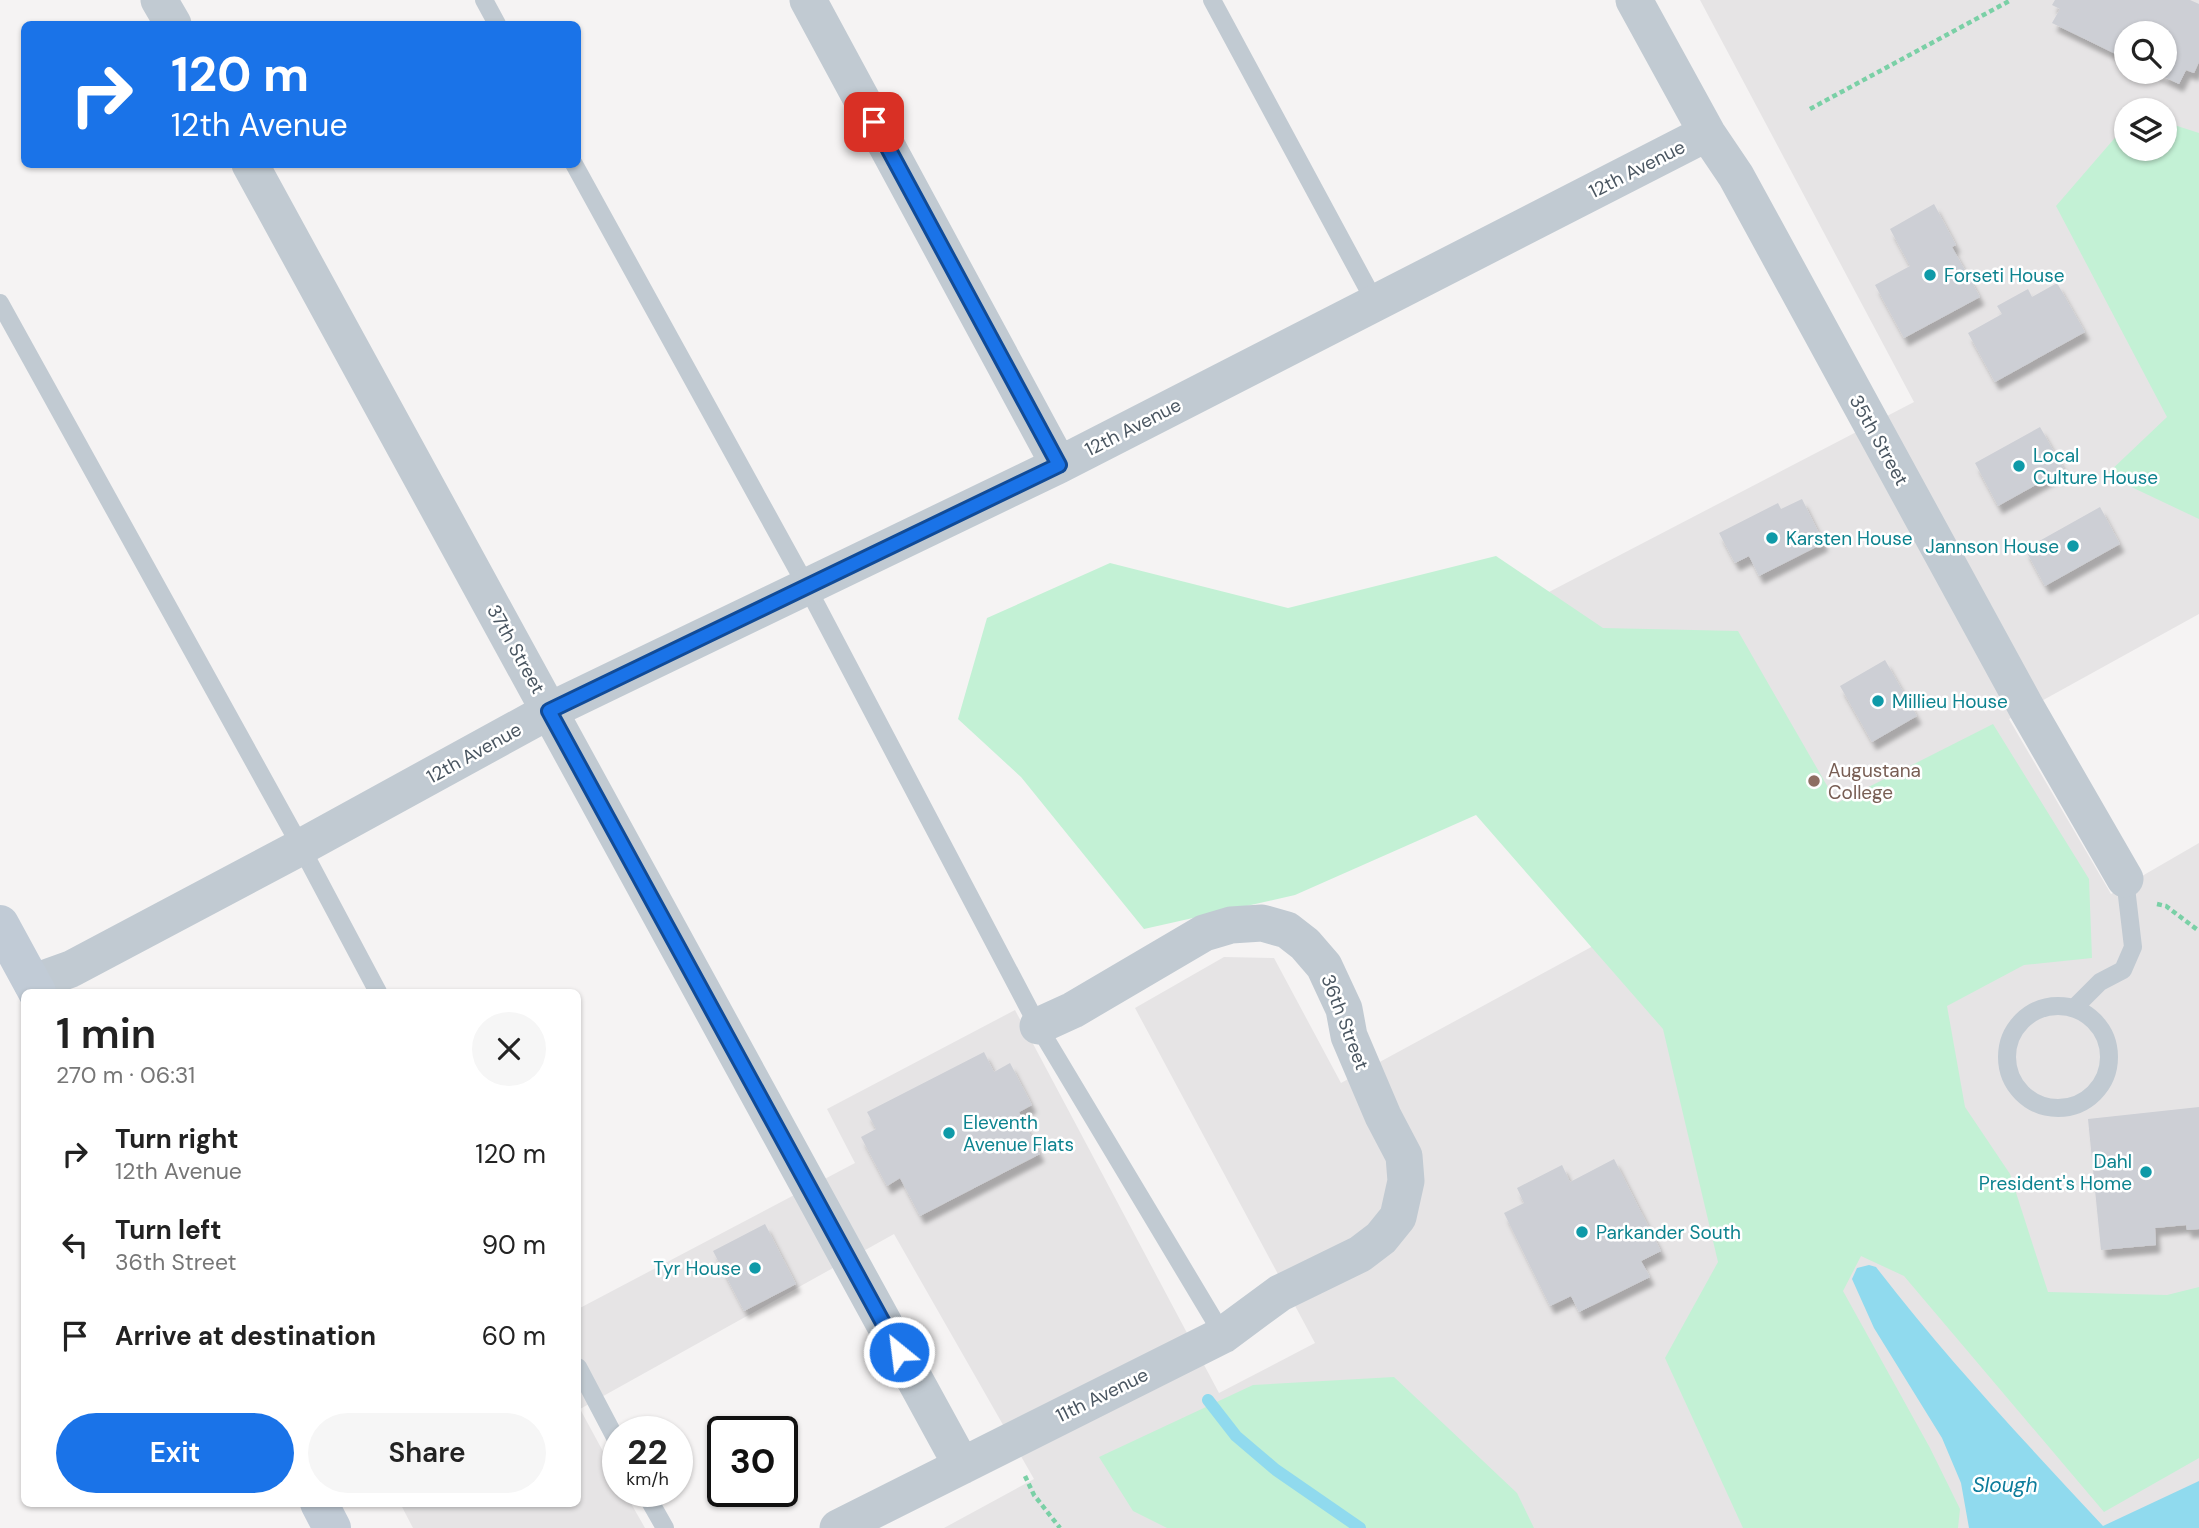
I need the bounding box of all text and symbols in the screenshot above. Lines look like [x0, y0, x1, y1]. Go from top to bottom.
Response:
map controls [2114, 21, 2177, 161]
button: search [2114, 21, 2177, 84]
text: 120 m [171, 42, 309, 106]
icon: right [56, 49, 147, 140]
pin [844, 92, 904, 152]
button: layers [2114, 98, 2177, 161]
icon: arrive [855, 103, 893, 141]
text: 12th Avenue [171, 104, 348, 146]
street label: 12th Avenue [1585, 134, 1689, 204]
place label: Forseti House [1944, 263, 2065, 288]
marker: Forseti House [1922, 267, 1938, 283]
street label: 35th Street [1844, 390, 1914, 490]
street label: 12th Avenue [1081, 392, 1185, 462]
place label: Local Culture House [2033, 443, 2158, 490]
marker: Local Culture House [2011, 458, 2027, 474]
place label: Karsten House [1786, 526, 1913, 551]
marker: Karsten House [1764, 530, 1780, 546]
place label: Jannson House [1925, 534, 2059, 559]
marker: Jannson House [2065, 538, 2081, 554]
street label: 37th Street [481, 600, 551, 698]
place label: Millieu House [1892, 689, 2008, 714]
marker: Millieu House [1870, 693, 1886, 709]
street label: 12th Avenue [422, 717, 526, 789]
place label: Augustana College [1828, 758, 1921, 805]
marker: Augustana College [1806, 773, 1822, 789]
street label: 36th Street [1315, 971, 1375, 1073]
text: 1 min [56, 1006, 156, 1061]
button: close [472, 1012, 546, 1086]
text: 270 m · 06:31 [56, 1060, 195, 1090]
place label: Eleventh Avenue Flats [963, 1110, 1074, 1157]
text: Turn right [115, 1122, 239, 1156]
marker: Eleventh Avenue Flats [941, 1125, 957, 1141]
icon: right [56, 1135, 94, 1173]
text: 120 m [475, 1137, 546, 1171]
place label: Dahl President's Home [1979, 1149, 2132, 1196]
text: 12th Avenue [115, 1156, 242, 1186]
marker: Dahl President's Home [2138, 1164, 2154, 1180]
text: Turn left [115, 1213, 222, 1247]
place label: Parkander South [1596, 1220, 1741, 1245]
marker: Parkander South [1574, 1224, 1590, 1240]
icon: left [56, 1226, 94, 1264]
text: 90 m [482, 1228, 546, 1262]
text: 36th Street [115, 1247, 237, 1277]
place label: Tyr House [653, 1256, 741, 1281]
marker: Tyr House [747, 1260, 763, 1276]
position arrow [862, 1315, 936, 1389]
icon: arrive [56, 1317, 94, 1355]
text: Arrive at destination [115, 1319, 376, 1353]
text: 60 m [482, 1319, 546, 1353]
street label: 11th Avenue [1052, 1362, 1152, 1428]
button: Exit [56, 1413, 294, 1493]
button: Share [308, 1413, 546, 1493]
speed limit sign: 30 [707, 1416, 798, 1507]
text: 22 [627, 1429, 668, 1475]
text: km/h [626, 1467, 669, 1491]
water label: Slough [1972, 1471, 2038, 1499]

